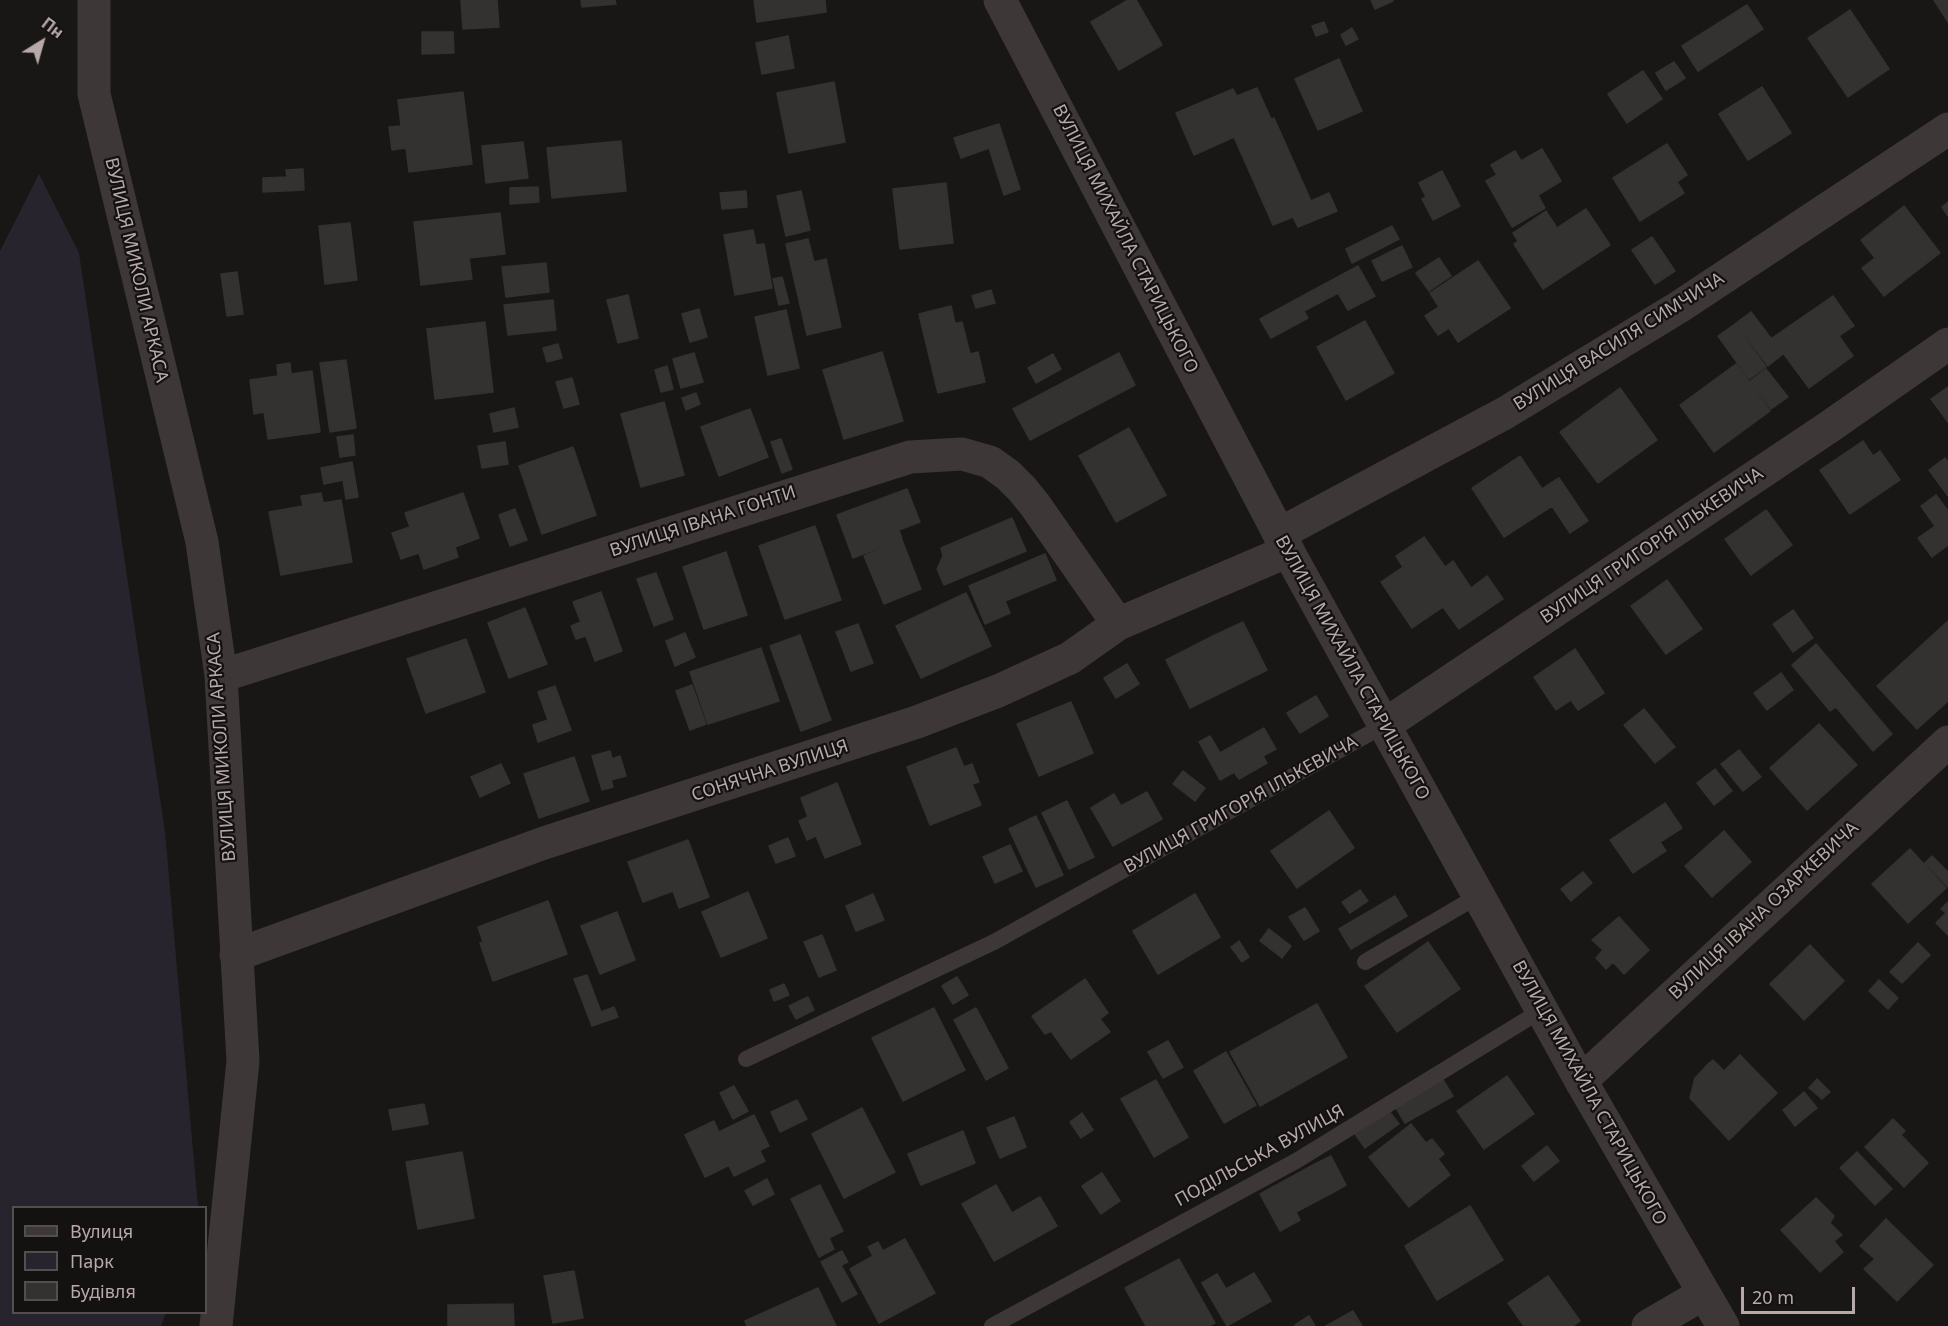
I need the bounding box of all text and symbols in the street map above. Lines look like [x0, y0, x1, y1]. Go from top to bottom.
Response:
north arrow [12, 12, 72, 72]
text: Пн [37, 12, 69, 43]
street label: ВУЛИЦЯ МИХАЙЛА СТАРИЦЬКОГО [1048, 101, 1202, 377]
street label: ВУЛИЦЯ МИКОЛИ АРКАСА [100, 156, 172, 384]
street label: ВУЛИЦЯ ВАСИЛЯ СИМЧИЧА [1510, 268, 1728, 416]
street label: ВУЛИЦЯ ГРИГОРІЯ ІЛЬКЕВИЧА [1537, 463, 1767, 629]
street label: ВУЛИЦЯ ІВАНА ГОНТИ [607, 482, 799, 562]
street label: ВУЛИЦЯ МИХАЙЛА СТАРИЦЬКОГО [1270, 532, 1434, 804]
street label: ВУЛИЦЯ МИКОЛИ АРКАСА [203, 632, 241, 862]
street label: ВУЛИЦЯ ГРИГОРІЯ ІЛЬКЕВИЧА [1120, 732, 1362, 878]
street label: СОНЯЧНА ВУЛИЦЯ [689, 735, 851, 807]
street label: ВУЛИЦЯ ІВАНА ОЗАРКЕВИЧА [1665, 817, 1863, 1005]
street label: ВУЛИЦЯ МИХАЙЛА СТАРИЦЬКОГО [1507, 957, 1671, 1229]
street label: ПОДІЛЬСЬКА ВУЛИЦЯ [1171, 1100, 1349, 1212]
legend [12, 1206, 207, 1314]
text: Вулиця [70, 1219, 133, 1243]
text: Парк [70, 1249, 114, 1273]
scale bar [1744, 1275, 1858, 1313]
text: Будівля [70, 1279, 136, 1303]
text: 20 m [1752, 1285, 1794, 1309]

